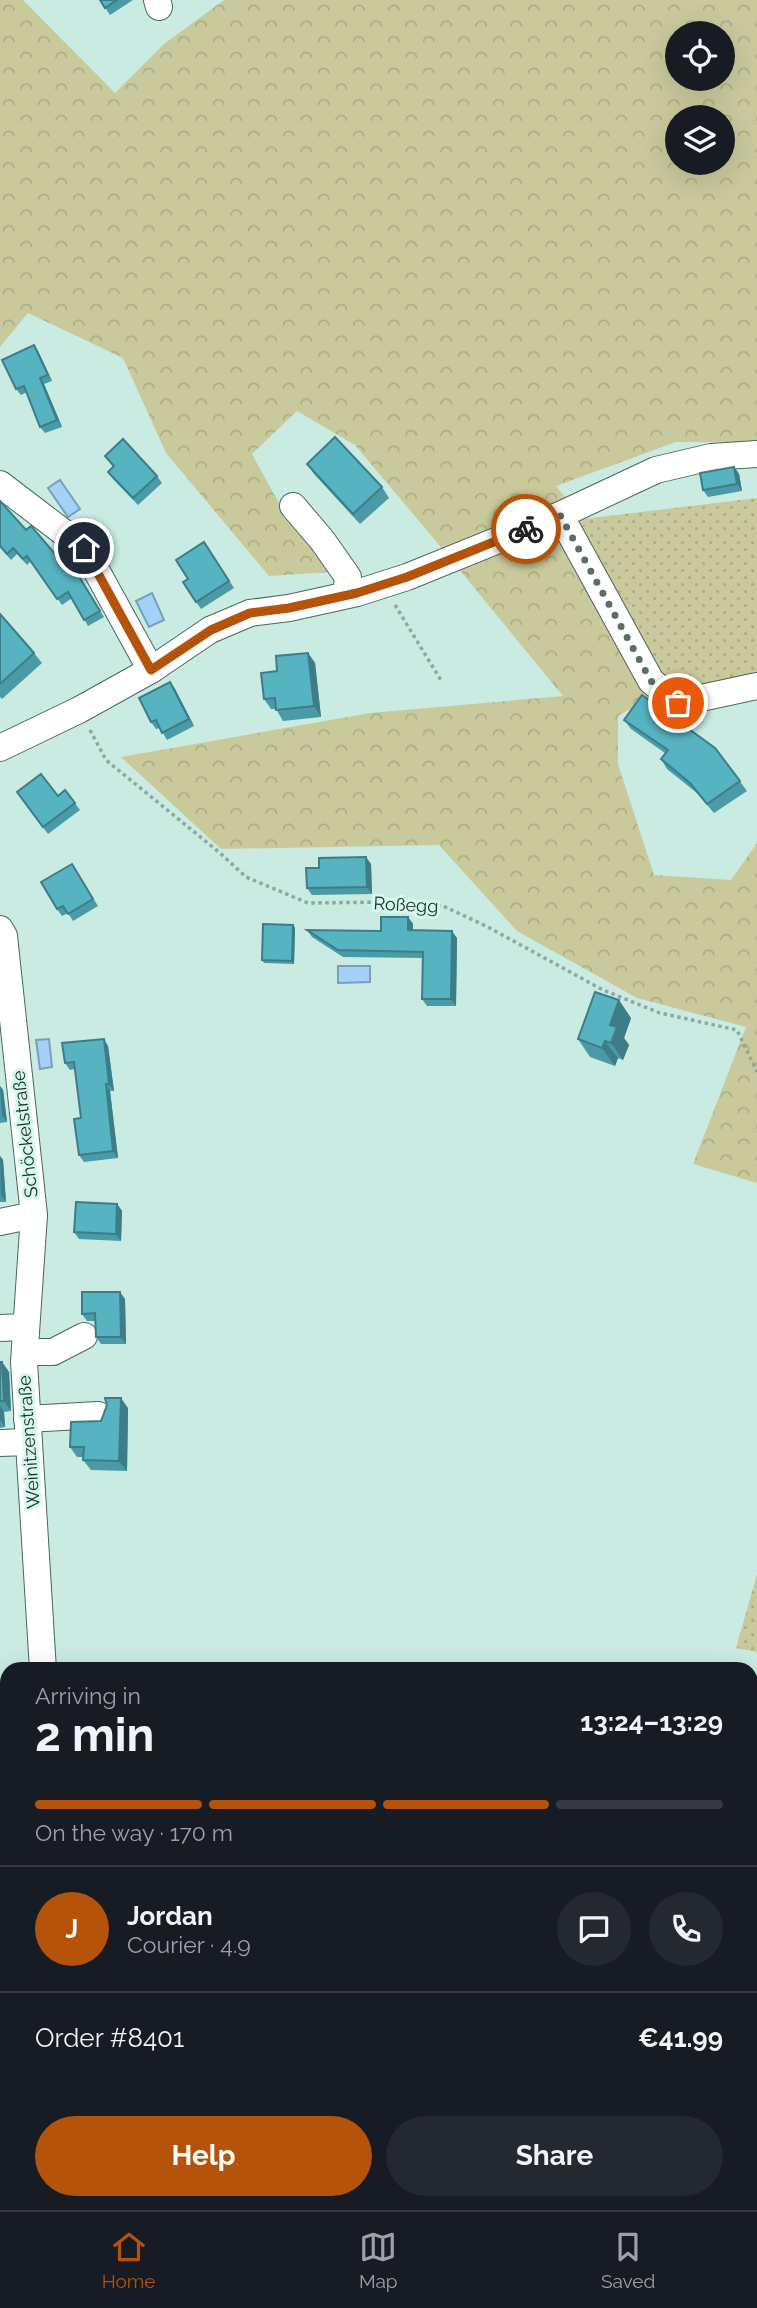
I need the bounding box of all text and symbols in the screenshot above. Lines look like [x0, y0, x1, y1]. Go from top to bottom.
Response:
map controls [665, 21, 735, 175]
button: locate [665, 21, 735, 91]
button: layers [665, 105, 735, 175]
courier [491, 494, 561, 564]
icon: bike [507, 510, 545, 548]
pin [54, 518, 114, 578]
icon: home [65, 529, 103, 567]
pin [648, 673, 708, 733]
icon: bag [659, 684, 697, 722]
street label: Roßegg [373, 892, 439, 917]
street label: Schöckelstraße [7, 1069, 42, 1199]
street label: Weinitzenstraße [13, 1374, 44, 1509]
text: Arriving in [35, 1682, 141, 1709]
text: 13:24–13:29 [580, 1707, 723, 1737]
text: 2 min [35, 1708, 154, 1762]
text: On the way · 170 m [35, 1819, 233, 1846]
button: chat [557, 1892, 631, 1966]
button: phone [649, 1892, 723, 1966]
text: Jordan [127, 1901, 213, 1931]
text: J [66, 1914, 78, 1944]
text: Courier · 4.9 [127, 1931, 251, 1958]
text: Order #8401 [35, 2023, 184, 2053]
text: €41.99 [638, 2023, 723, 2053]
button: Help [35, 2116, 372, 2196]
button: Share [386, 2116, 723, 2196]
tab: Home [102, 2228, 155, 2292]
tab: Map [359, 2228, 398, 2292]
tab: Saved [601, 2228, 655, 2292]

